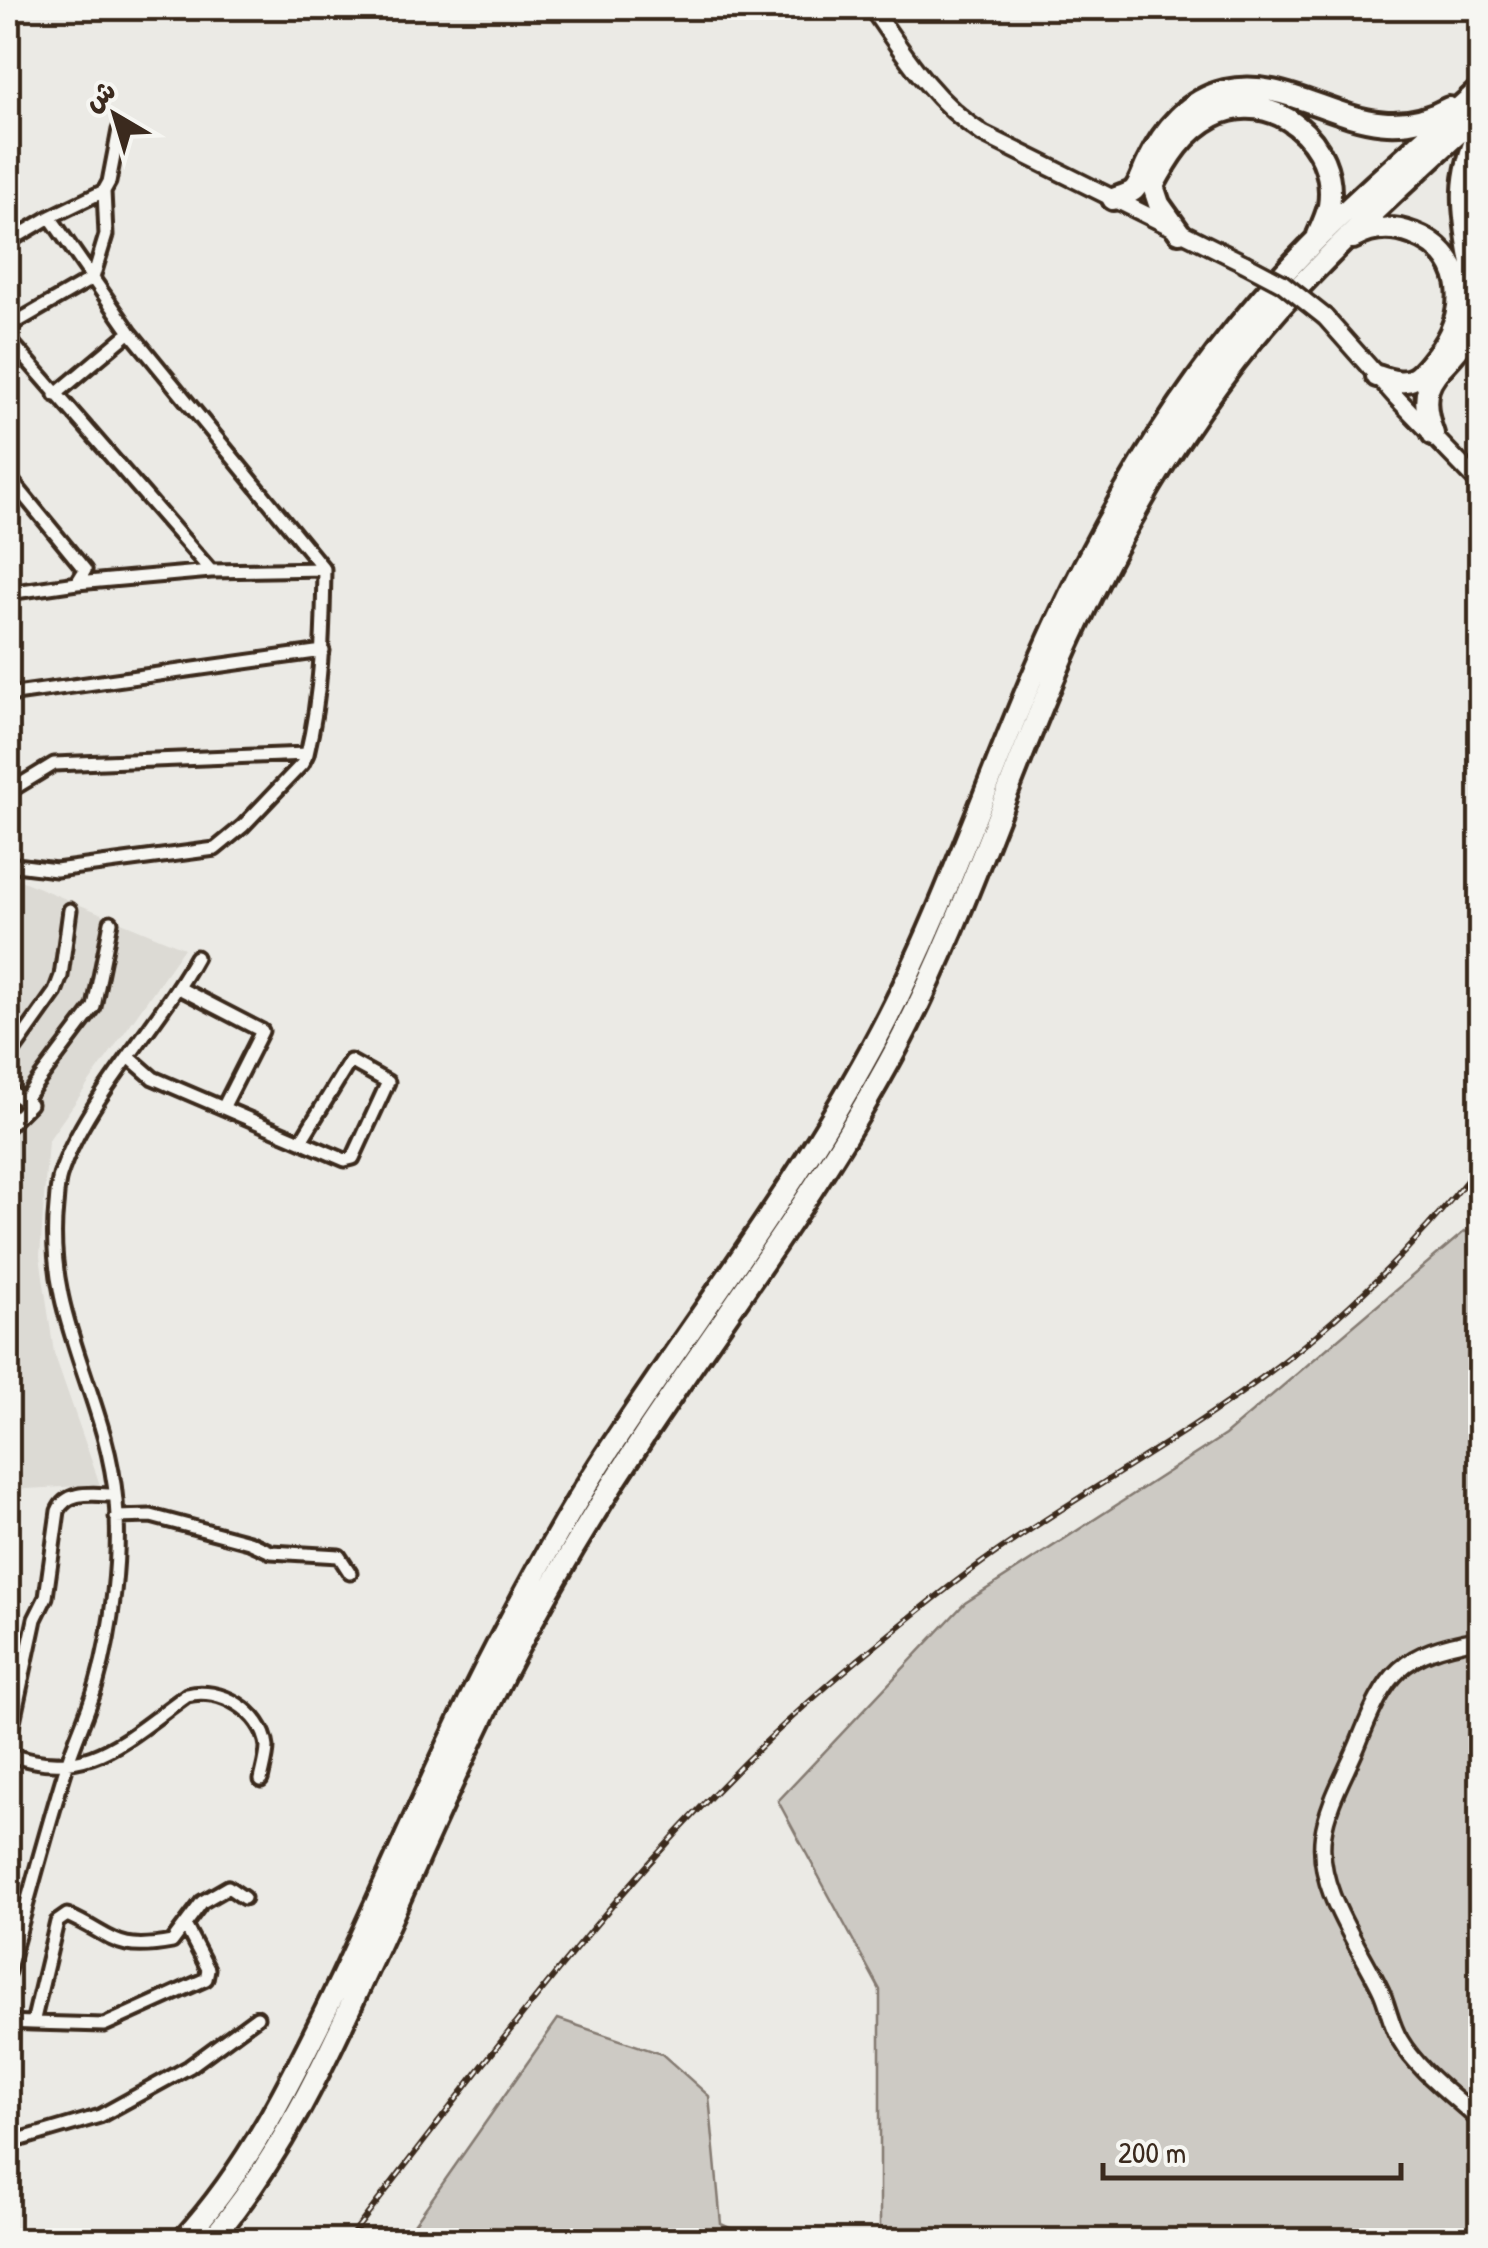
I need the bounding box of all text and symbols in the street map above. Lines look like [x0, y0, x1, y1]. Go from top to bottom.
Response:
north arrow [65, 65, 165, 165]
text: ش [76, 71, 123, 120]
scale bar [1103, 2118, 1400, 2180]
text: 200 m [1118, 2132, 1186, 2172]

